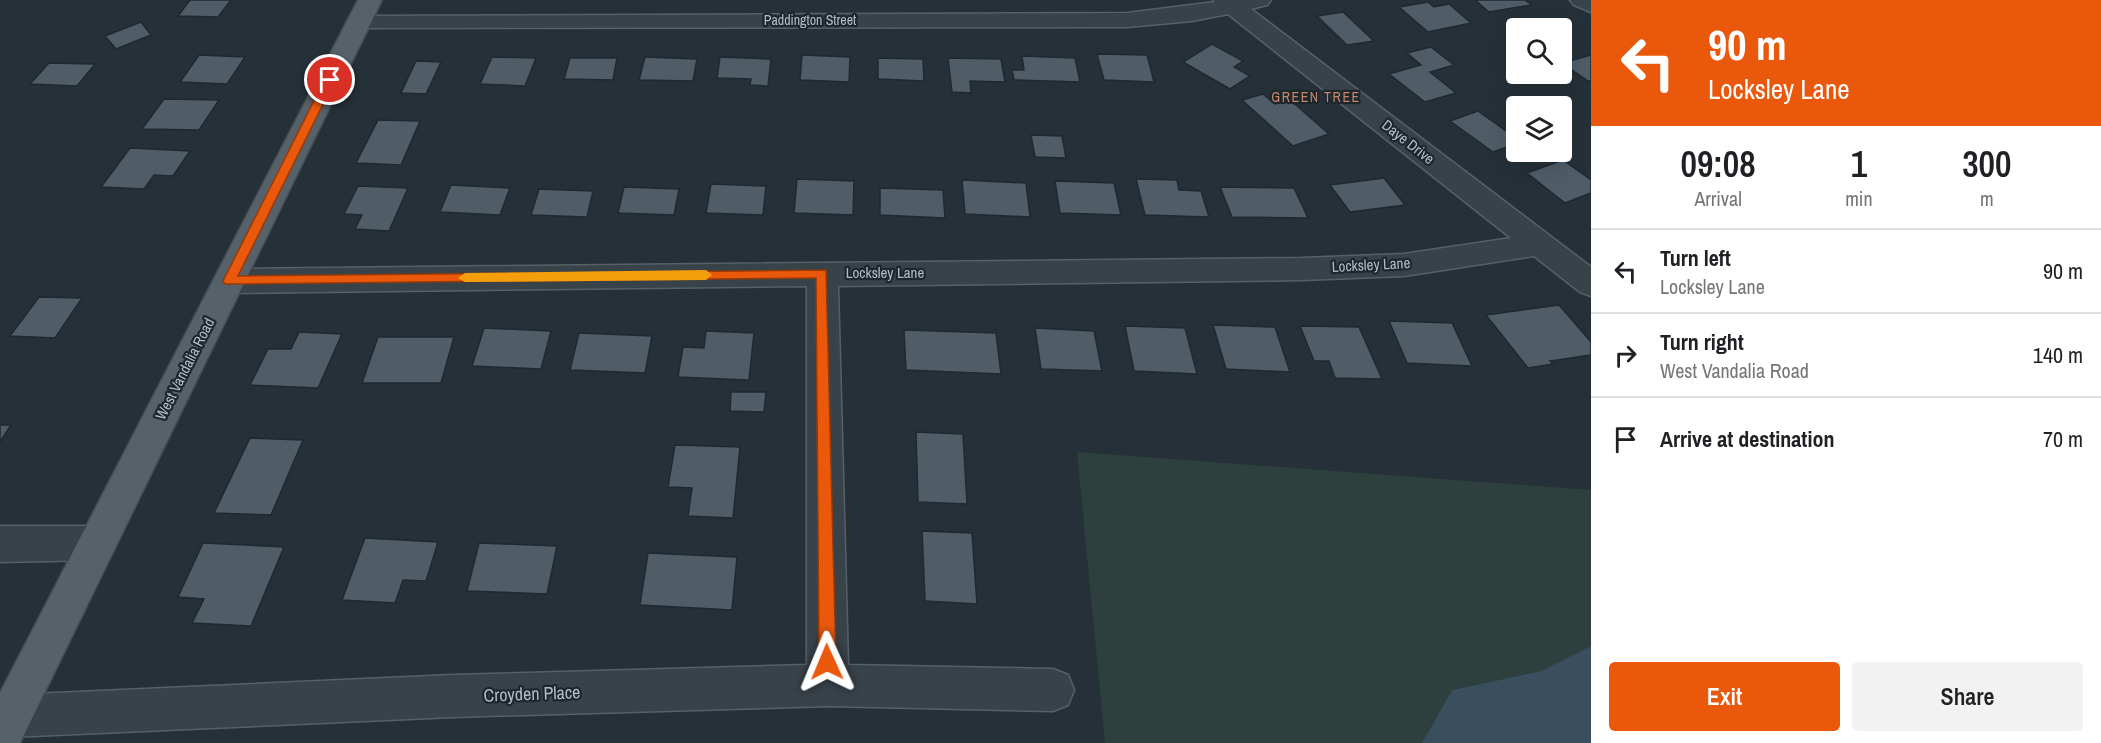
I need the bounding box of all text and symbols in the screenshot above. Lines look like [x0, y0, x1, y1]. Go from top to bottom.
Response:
street label: Paddington Street [764, 11, 856, 29]
text: 90 m [1708, 17, 1787, 73]
map controls [1506, 18, 1572, 162]
button: search [1506, 18, 1572, 84]
icon: left [1609, 24, 1687, 102]
pin [304, 54, 355, 105]
icon: arrive [313, 63, 346, 96]
text: Locksley Lane [1708, 71, 1850, 107]
district label: GREEN TREE [1271, 88, 1361, 106]
button: layers [1506, 96, 1572, 162]
street label: Daye Drive [1378, 114, 1439, 169]
text: 09:08 [1681, 140, 1756, 188]
text: 1 [1851, 140, 1867, 188]
text: 300 [1962, 140, 2011, 188]
text: Arrival [1694, 185, 1742, 212]
text: min [1845, 185, 1873, 212]
text: m [1980, 185, 1994, 212]
text: Turn left [1660, 243, 1731, 273]
street label: Locksley Lane [1331, 252, 1411, 277]
icon: left [1609, 255, 1642, 288]
text: 90 m [2043, 256, 2083, 286]
street label: Locksley Lane [846, 262, 924, 283]
text: Locksley Lane [1660, 273, 1765, 300]
street label: West Vandalia Road [150, 314, 219, 423]
text: Turn right [1660, 327, 1744, 357]
icon: right [1609, 339, 1642, 372]
text: 140 m [2033, 340, 2083, 370]
text: West Vandalia Road [1660, 357, 1809, 384]
icon: arrive [1609, 423, 1642, 456]
text: Arrive at destination [1660, 424, 1834, 454]
text: 70 m [2043, 424, 2083, 454]
position arrow [795, 630, 859, 694]
button: Exit [1609, 662, 1840, 731]
button: Share [1852, 662, 2083, 731]
street label: Croyden Place [483, 679, 581, 708]

